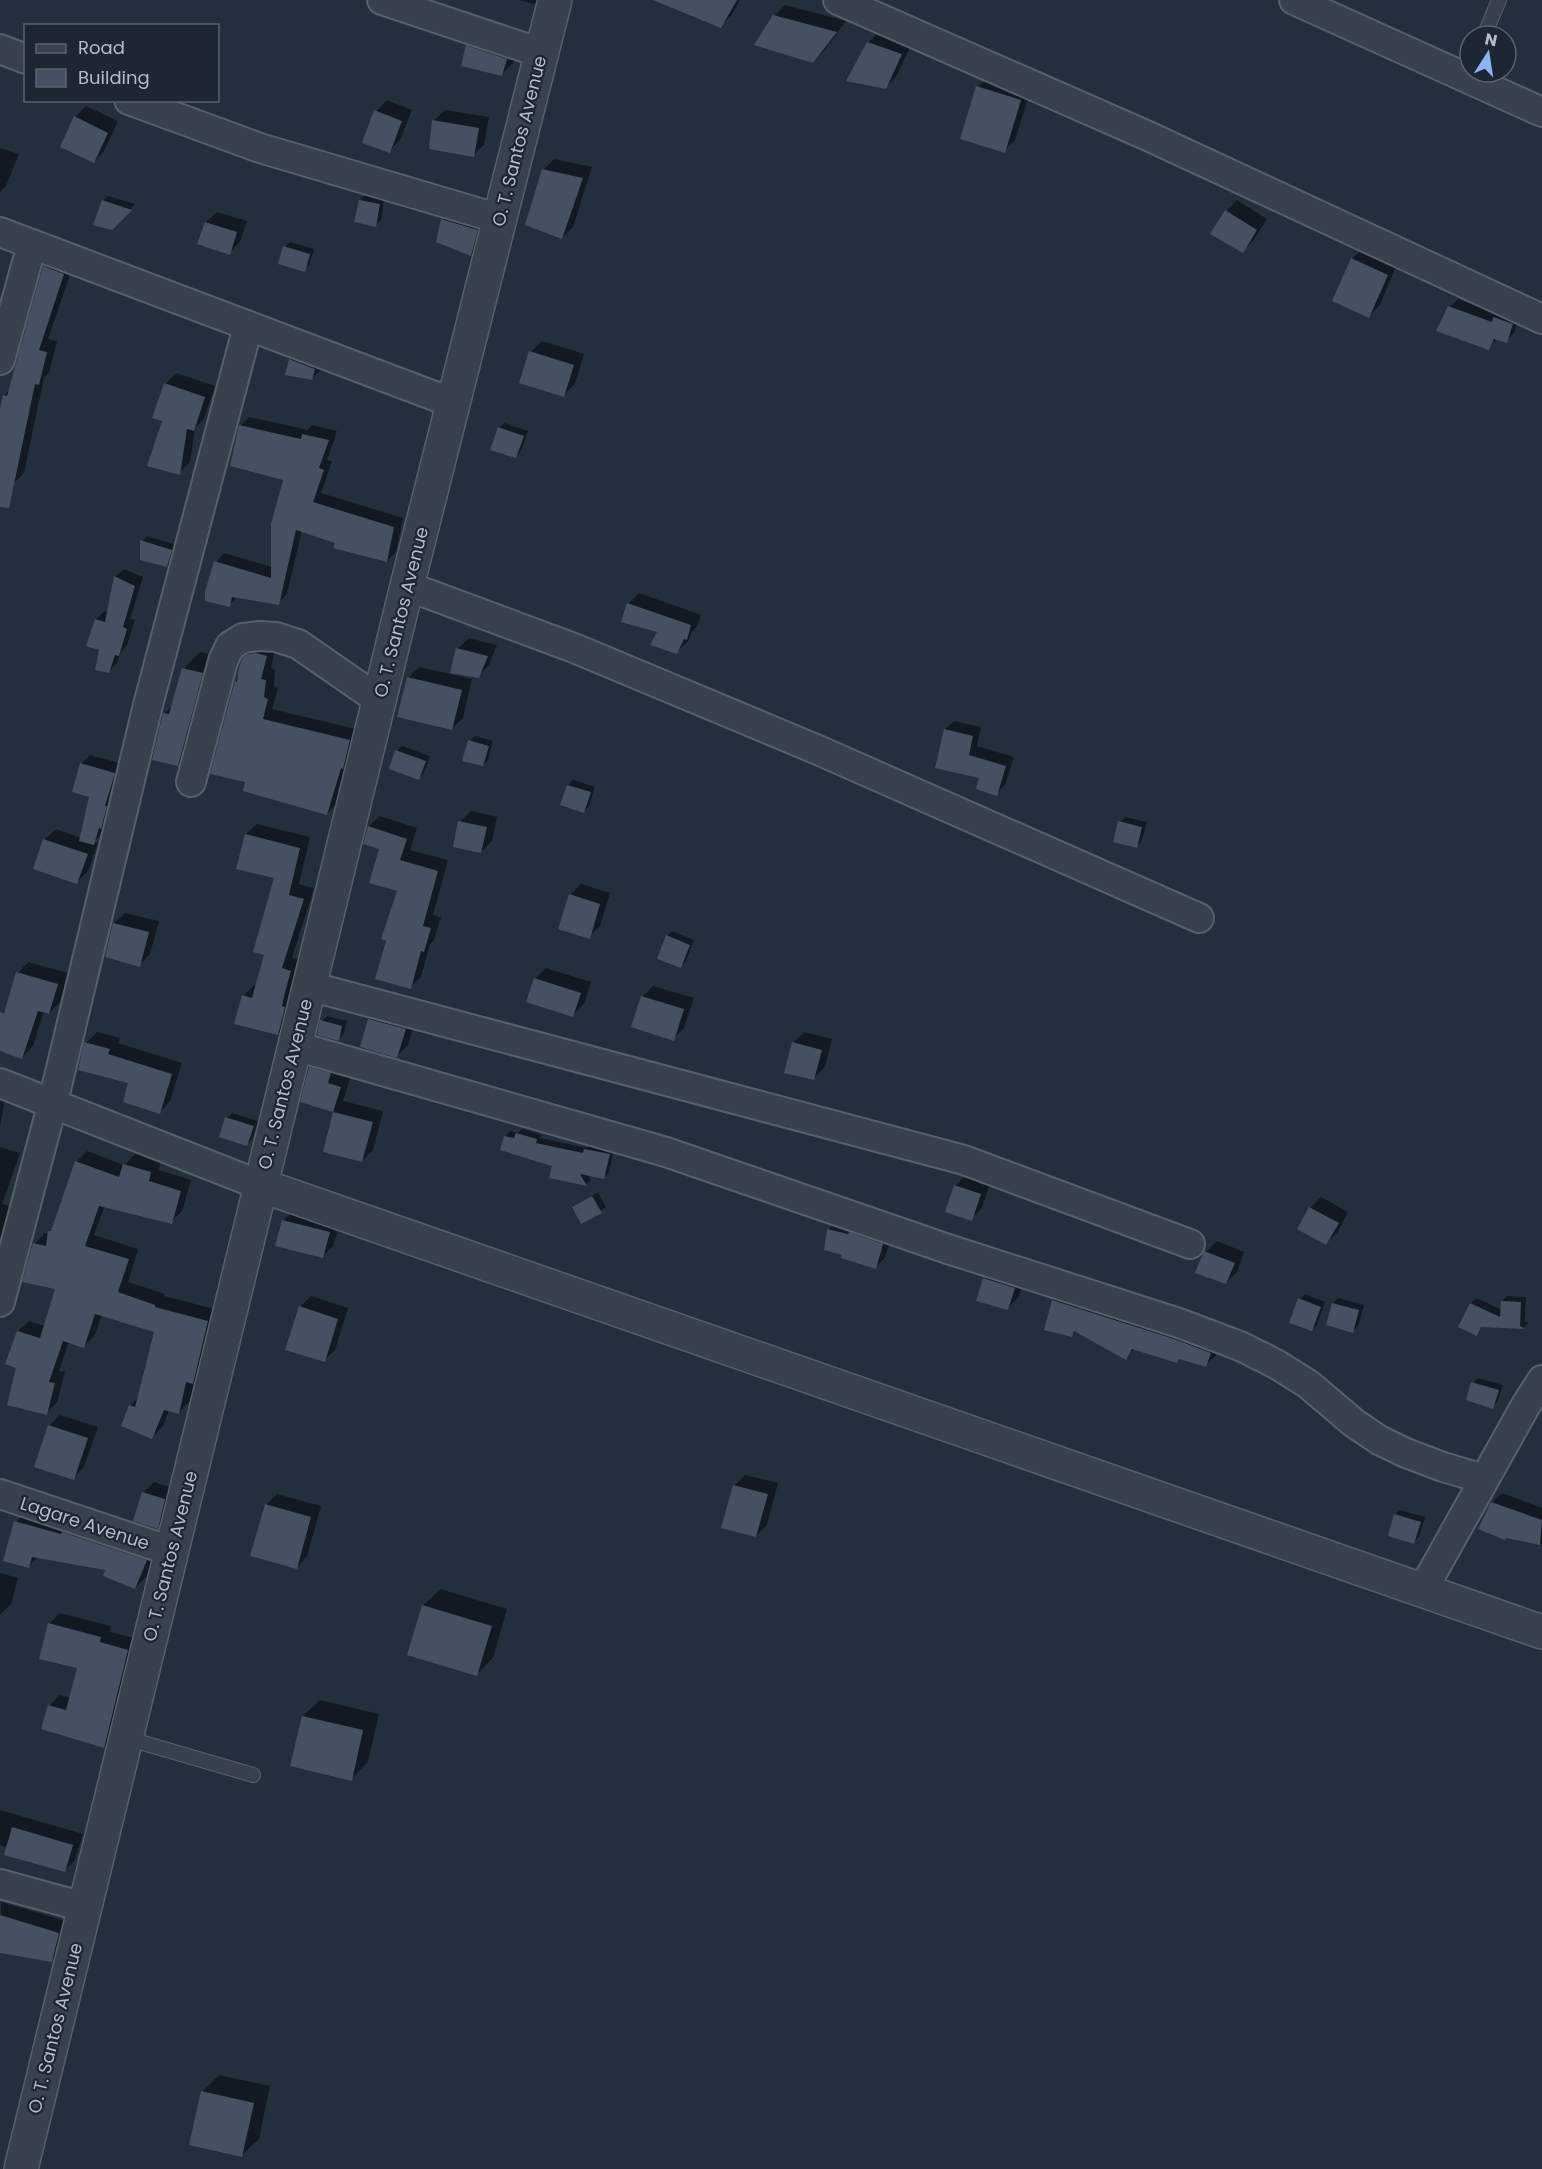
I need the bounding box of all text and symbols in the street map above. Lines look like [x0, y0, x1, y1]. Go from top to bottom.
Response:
legend [24, 24, 219, 102]
north arrow [1458, 24, 1518, 84]
text: N [1483, 27, 1499, 52]
text: Road [78, 35, 125, 60]
street label: O. T. Santos Avenue [486, 53, 552, 229]
text: Building [78, 65, 150, 90]
street label: O. T. Santos Avenue [368, 524, 434, 700]
street label: O. T. Santos Avenue [252, 996, 318, 1172]
street label: O. T. Santos Avenue [137, 1468, 203, 1644]
street label: Lagare Avenue [17, 1490, 153, 1556]
street label: O. T. Santos Avenue [22, 1940, 88, 2116]

